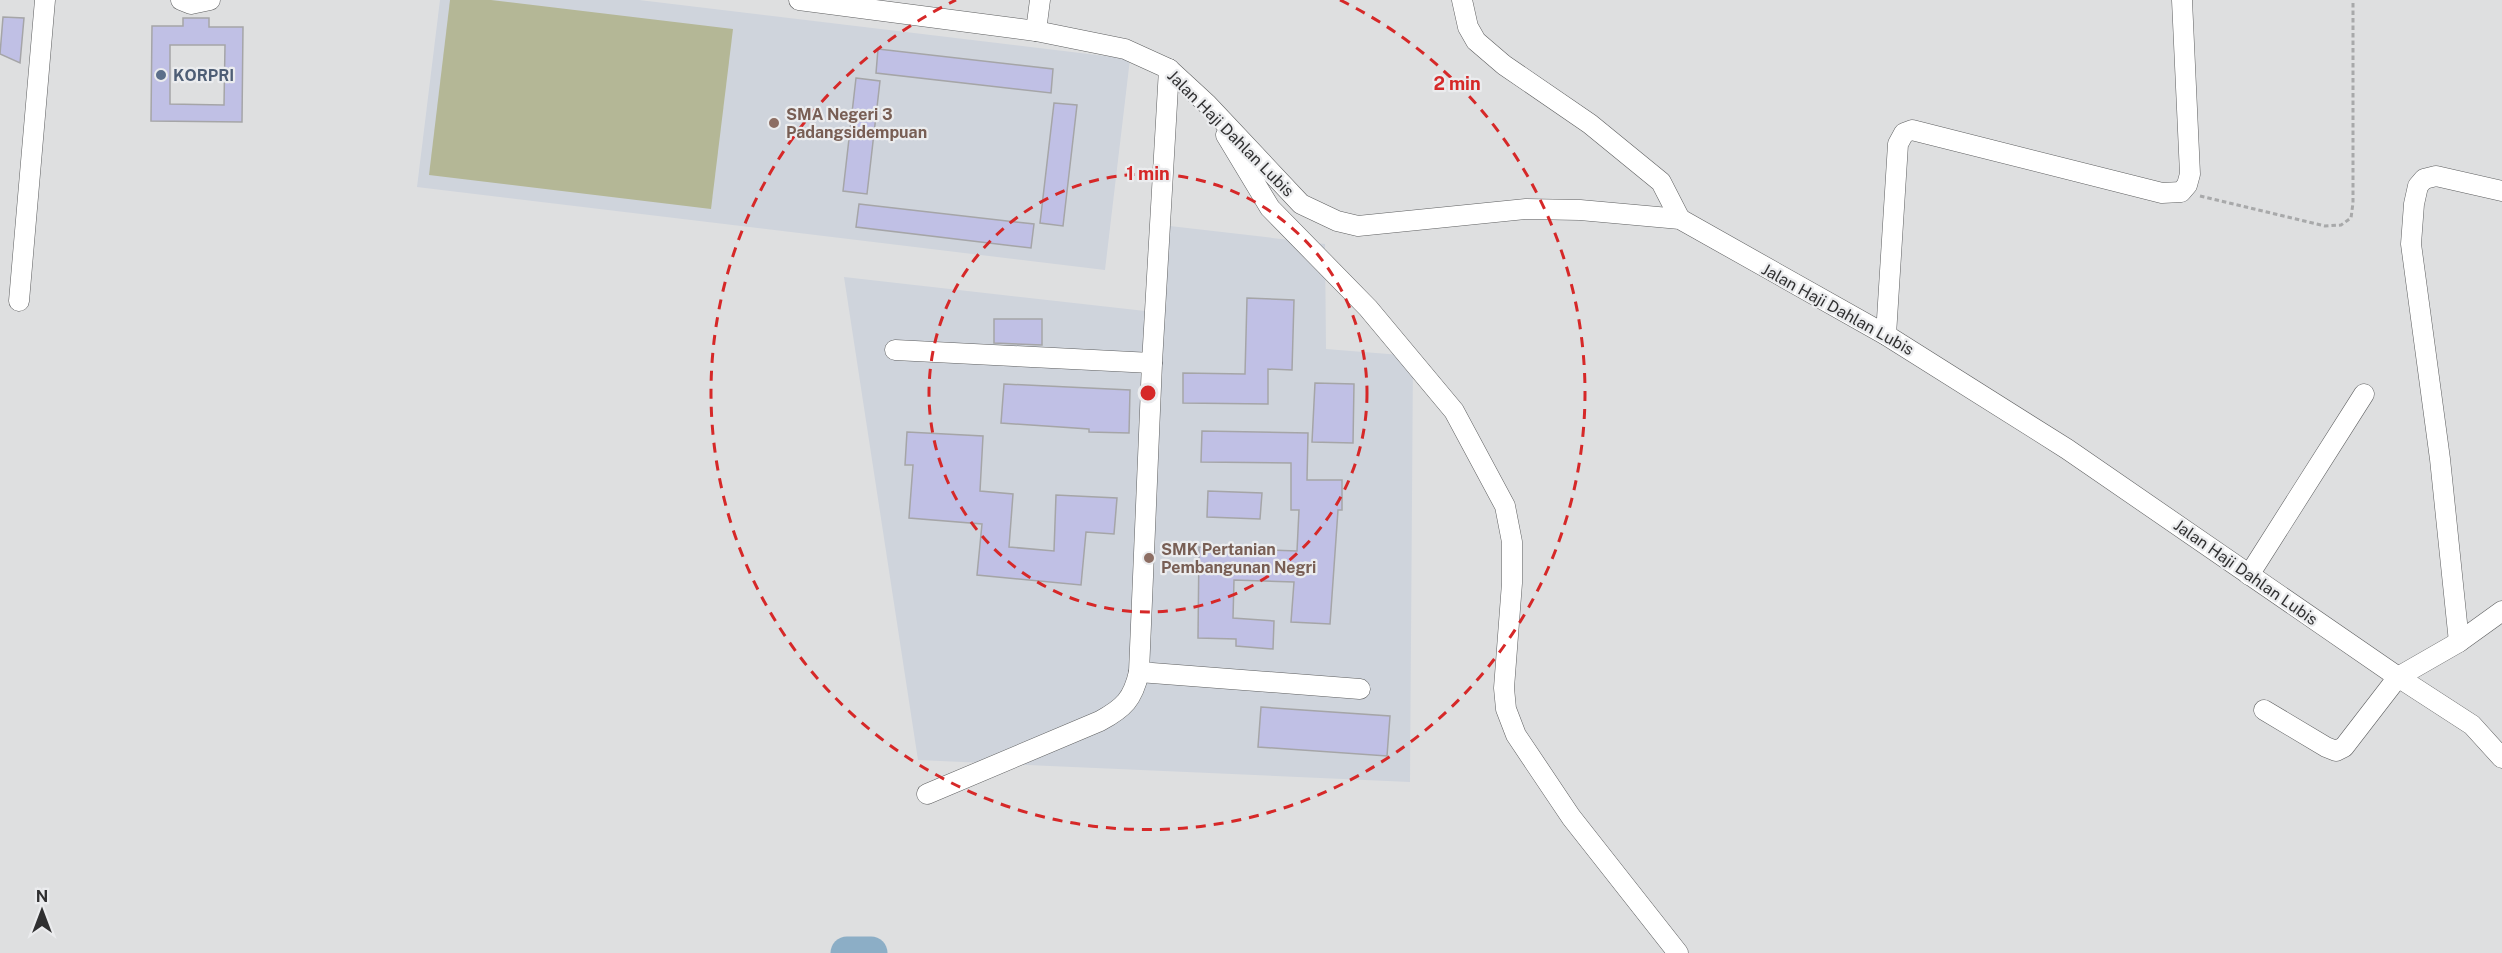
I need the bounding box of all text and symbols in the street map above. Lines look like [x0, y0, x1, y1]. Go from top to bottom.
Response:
place label: KORPRI [173, 66, 234, 85]
street label: Jalan Haji Dahlan Lubis [1163, 66, 1298, 201]
marker: KORPRI [154, 68, 168, 82]
text: 2 min [1433, 73, 1481, 94]
place label: SMA Negeri 3 Padangsidempuan [786, 105, 927, 142]
marker: SMA Negeri 3 Padangsidempuan [767, 116, 781, 130]
text: 1 min [1126, 163, 1170, 184]
street label: Jalan Haji Dahlan Lubis [1758, 260, 1917, 359]
centre of rings [1138, 383, 1158, 403]
street label: Jalan Haji Dahlan Lubis [2170, 516, 2321, 629]
place label: SMK Pertanian Pembangunan Negri [1161, 540, 1316, 577]
marker: SMK Pertanian Pembangunan Negri [1142, 551, 1156, 565]
north arrow [12, 881, 72, 941]
text: N [36, 887, 48, 906]

